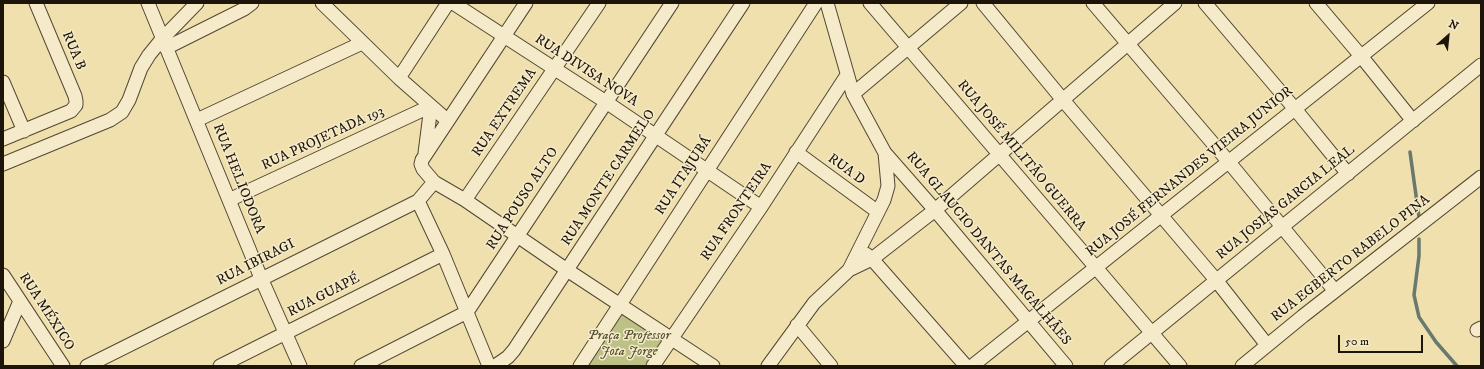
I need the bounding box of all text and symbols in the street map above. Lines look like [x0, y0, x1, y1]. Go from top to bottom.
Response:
north arrow [1428, 16, 1468, 56]
text: N [1446, 17, 1461, 34]
street label: RUA B [57, 29, 89, 73]
street label: RUA DIVISA NOVA [531, 31, 641, 111]
street label: RUA EXTREMA [469, 66, 541, 160]
street label: RUA JOSÉ MILITÃO GUERRA [953, 77, 1089, 235]
street label: RUA JOSÉ FERNANDES VIEIRA JUNIOR [1083, 83, 1297, 261]
street label: RUA PROJETADA 193 [259, 103, 387, 175]
street label: RUA MONTE CARMELO [559, 107, 659, 249]
street label: RUA HELIODORA [208, 122, 268, 236]
street label: RUA ITAJUBÁ [652, 134, 716, 218]
street label: RUA JOSIAS GARCIA LEAL [1213, 142, 1359, 264]
street label: RUA POUSO ALTO [484, 145, 562, 253]
street label: RUA GLAUCIO DANTAS MAGALHÃES [902, 149, 1074, 349]
street label: RUA D [824, 151, 868, 189]
street label: RUA FRONTEIRA [698, 160, 776, 264]
street label: RUA EGBERTO RABELO PINA [1268, 192, 1434, 326]
street label: RUA IBIRAGI [214, 236, 298, 290]
street label: RUA MÉXICO [15, 270, 77, 354]
street label: RUA GUAPÉ [285, 271, 363, 321]
scale bar [1340, 327, 1425, 353]
park label: Praça Professor Jota Jorge [588, 328, 670, 360]
text: 50 m [1345, 334, 1369, 349]

